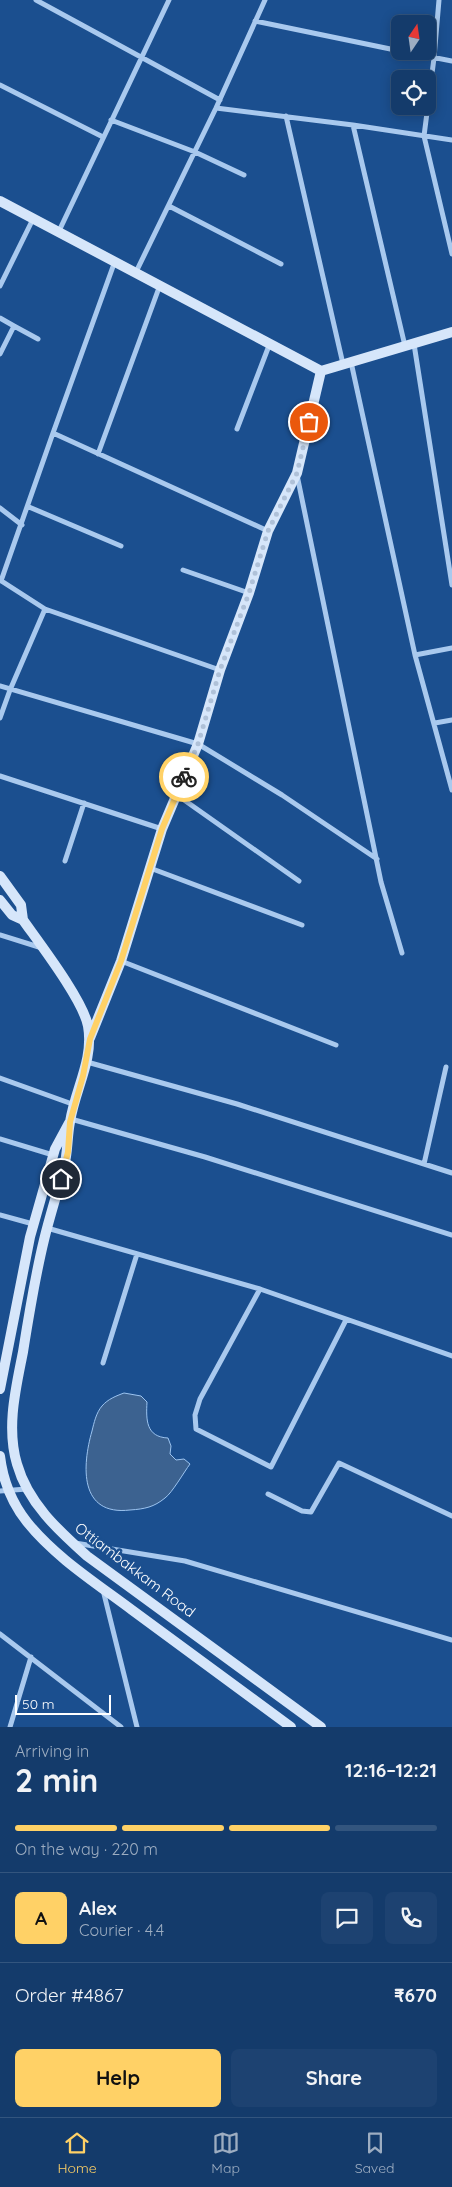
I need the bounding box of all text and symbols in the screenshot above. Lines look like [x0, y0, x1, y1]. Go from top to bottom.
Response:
north arrow [391, 15, 436, 60]
map controls [391, 15, 436, 115]
button: locate [391, 70, 436, 115]
pin [288, 401, 330, 443]
icon: bag [295, 408, 323, 436]
courier [159, 752, 209, 802]
icon: bike [170, 763, 198, 791]
pin [40, 1158, 82, 1200]
icon: home [47, 1165, 75, 1193]
street label: Ottiambakkam Road [71, 1518, 199, 1621]
scale bar [15, 1692, 111, 1715]
text: 50 m [22, 1695, 55, 1713]
text: Arriving in [15, 1741, 89, 1761]
text: 12:16–12:21 [345, 1758, 437, 1782]
text: 2 min [15, 1760, 98, 1800]
text: On the way · 220 m [15, 1839, 158, 1859]
button: chat [321, 1892, 373, 1944]
button: phone [385, 1892, 437, 1944]
text: Alex [79, 1896, 117, 1920]
text: A [35, 1906, 47, 1930]
text: Courier · 4.4 [79, 1920, 164, 1940]
text: Order #4867 [15, 1983, 124, 2007]
text: ₹670 [394, 1983, 437, 2007]
button: Help [15, 2049, 221, 2107]
button: Share [231, 2049, 437, 2107]
tab: Home [57, 2129, 97, 2177]
tab: Map [211, 2129, 240, 2177]
tab: Saved [355, 2129, 395, 2177]

